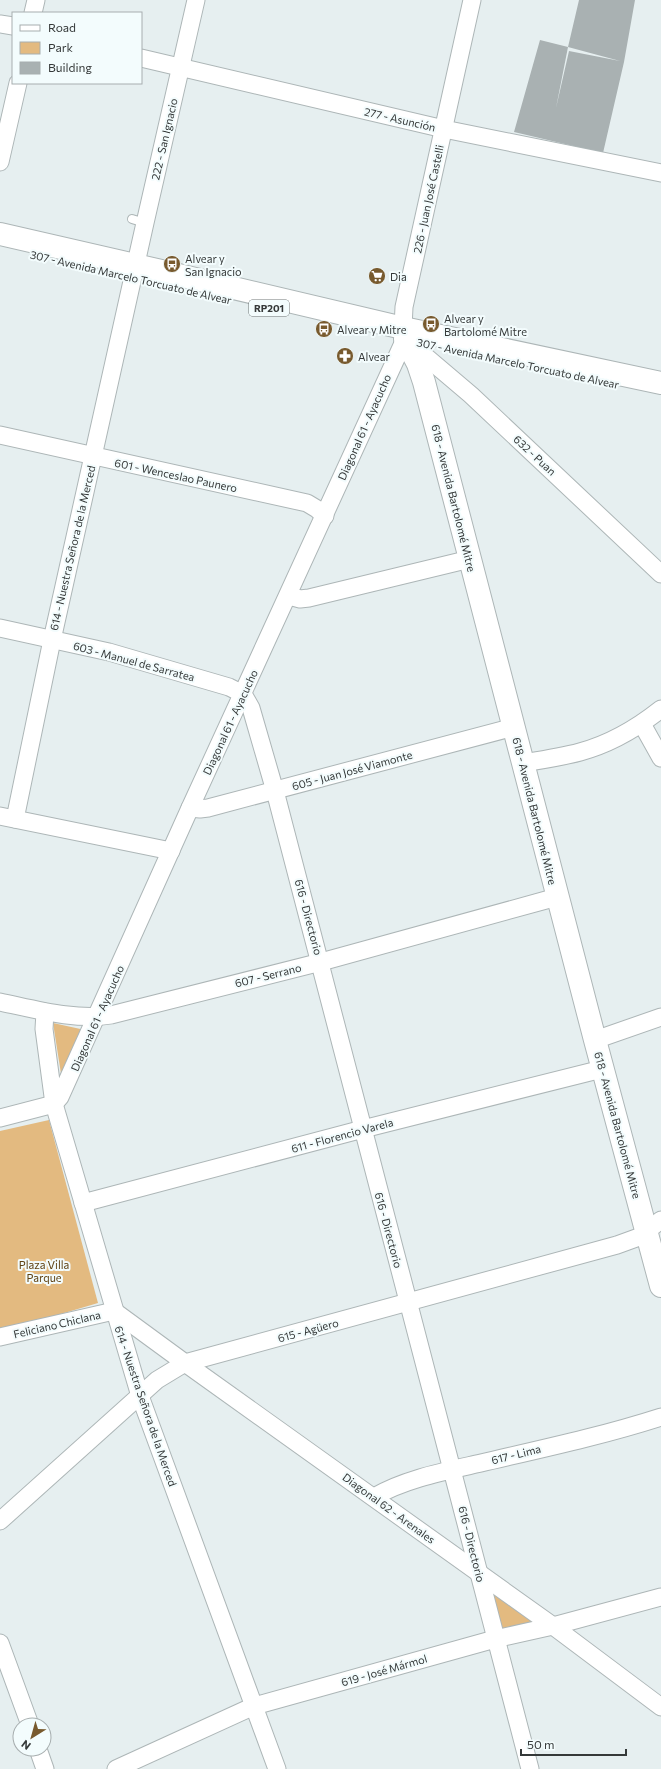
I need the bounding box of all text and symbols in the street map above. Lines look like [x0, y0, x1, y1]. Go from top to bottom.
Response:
legend [12, 12, 142, 84]
text: Road [48, 20, 76, 34]
text: Park [48, 40, 74, 54]
text: Building [48, 60, 92, 74]
street label: 222 - San Ignacio [148, 96, 180, 181]
street label: 277 - Asunción [363, 104, 437, 134]
street label: 226 - Juan José Castelli [410, 143, 447, 255]
street label: 307 - Avenida Marcelo Torcuato de Alvear [29, 247, 234, 307]
place label: Alvear y San Ignacio [185, 252, 242, 278]
bus stop icon: Alvear y San Ignacio [162, 254, 182, 274]
supermarket icon: Dia [367, 266, 387, 286]
place label: Dia [390, 270, 407, 283]
road number: RP201 [249, 300, 289, 316]
place label: Alvear y Bartolomé Mitre [444, 312, 527, 338]
bus stop icon: Alvear y Bartolomé Mitre [421, 314, 441, 334]
bus stop icon: Alvear y Mitre [314, 319, 334, 339]
place label: Alvear y Mitre [337, 323, 407, 336]
street label: 307 - Avenida Marcelo Torcuato de Alvear [416, 335, 621, 391]
pharmacy icon: Alvear [335, 346, 355, 366]
place label: Alvear [358, 350, 390, 363]
street label: Diagonal 61 - Ayacucho [335, 372, 393, 482]
street label: 618 - Avenida Bartolomé Mitre [429, 423, 479, 573]
street label: 632 - Puan [511, 432, 559, 478]
street label: 601 - Wenceslao Paunero [113, 456, 239, 494]
street label: 614 - Nuestra Señora de la Merced [47, 464, 97, 632]
street label: 603 - Manuel de Sarratea [72, 639, 196, 683]
street label: Diagonal 61 - Ayacucho [200, 667, 260, 777]
street label: 618 - Avenida Bartolomé Mitre [510, 736, 560, 886]
street label: 605 - Juan José Viamonte [290, 748, 414, 793]
street label: 616 - Directorio [293, 878, 325, 957]
street label: 607 - Serrano [233, 960, 303, 990]
street label: Diagonal 61 - Ayacucho [68, 963, 126, 1073]
street label: 618 - Avenida Bartolomé Mitre [592, 1050, 644, 1200]
street label: 611 - Florencio Varela [290, 1115, 394, 1155]
street label: 616 - Directorio [373, 1191, 405, 1270]
park label: Plaza Villa Parque [19, 1258, 69, 1284]
street label: Feliciano Chiclana [12, 1308, 102, 1340]
street label: 615 - Agüero [276, 1316, 340, 1344]
street label: 614 - Nuestra Señora de la Merced [112, 1324, 180, 1488]
street label: 617 - Lima [490, 1442, 542, 1466]
street label: Diagonal 62 - Arenales [340, 1470, 438, 1546]
street label: 616 - Directorio [456, 1505, 488, 1584]
street label: 619 - José Mármol [339, 1651, 429, 1689]
north arrow [12, 1717, 52, 1757]
scale bar [521, 1731, 626, 1757]
text: 50 m [527, 1737, 555, 1751]
text: N [18, 1738, 33, 1753]

